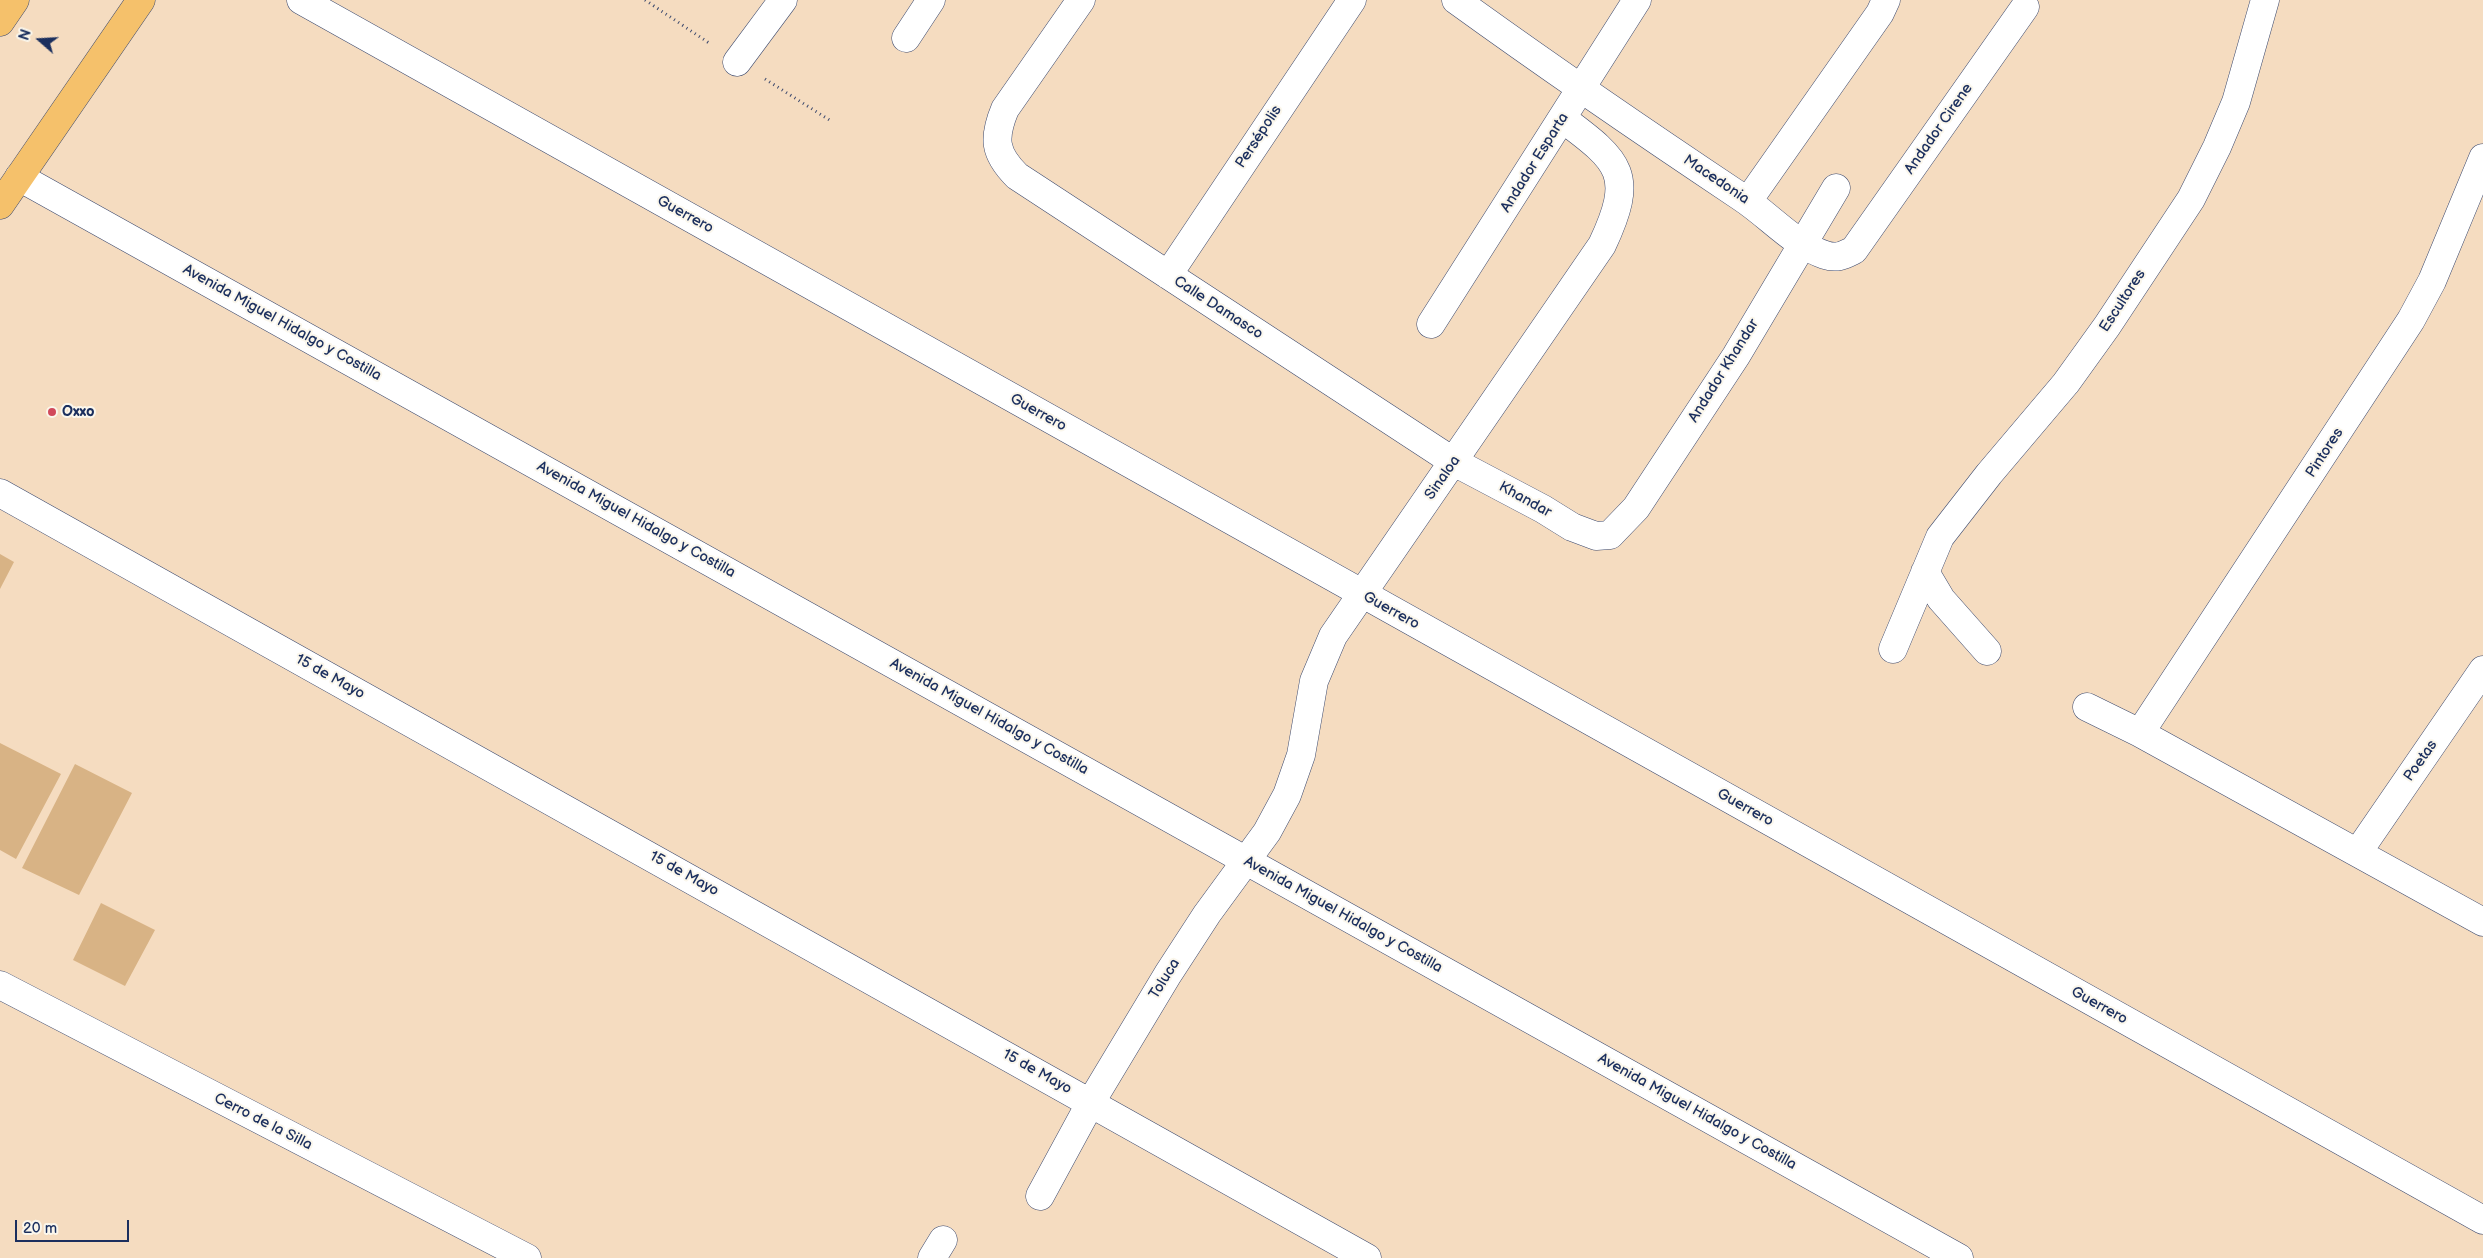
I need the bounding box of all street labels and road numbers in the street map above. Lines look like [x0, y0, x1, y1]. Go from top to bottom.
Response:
street label: Andador Cirene [1901, 80, 1977, 178]
street label: Persépolis [1232, 102, 1286, 172]
street label: Andador Esparta [1497, 110, 1573, 216]
street label: Macedonia [1680, 151, 1752, 209]
street label: Guerrero [654, 192, 716, 238]
street label: Avenida Miguel Hidalgo y Costilla [180, 261, 384, 385]
street label: Escultores [2096, 266, 2150, 336]
street label: Calle Damasco [1170, 272, 1266, 344]
street label: Andador Khandar [1685, 316, 1763, 426]
street label: Guerrero [1007, 390, 1069, 436]
street label: Pintores [2302, 425, 2348, 481]
street label: Sinaloa [1421, 452, 1465, 504]
street label: Avenida Miguel Hidalgo y Costilla [534, 458, 738, 582]
street label: Khandar [1496, 478, 1554, 522]
street label: Guerrero [1360, 588, 1422, 634]
street label: 15 de Mayo [292, 651, 368, 703]
street label: Avenida Miguel Hidalgo y Costilla [887, 655, 1091, 779]
street label: Poetas [2400, 737, 2442, 785]
street label: Guerrero [1714, 785, 1776, 831]
street label: 15 de Mayo [646, 848, 722, 900]
street label: Avenida Miguel Hidalgo y Costilla [1241, 853, 1445, 977]
street label: Toluca [1146, 956, 1184, 1002]
street label: Guerrero [2068, 983, 2130, 1029]
street label: 15 de Mayo [999, 1046, 1075, 1098]
street label: Avenida Miguel Hidalgo y Costilla [1595, 1050, 1799, 1174]
street label: Cerro de la Silla [211, 1090, 315, 1154]

